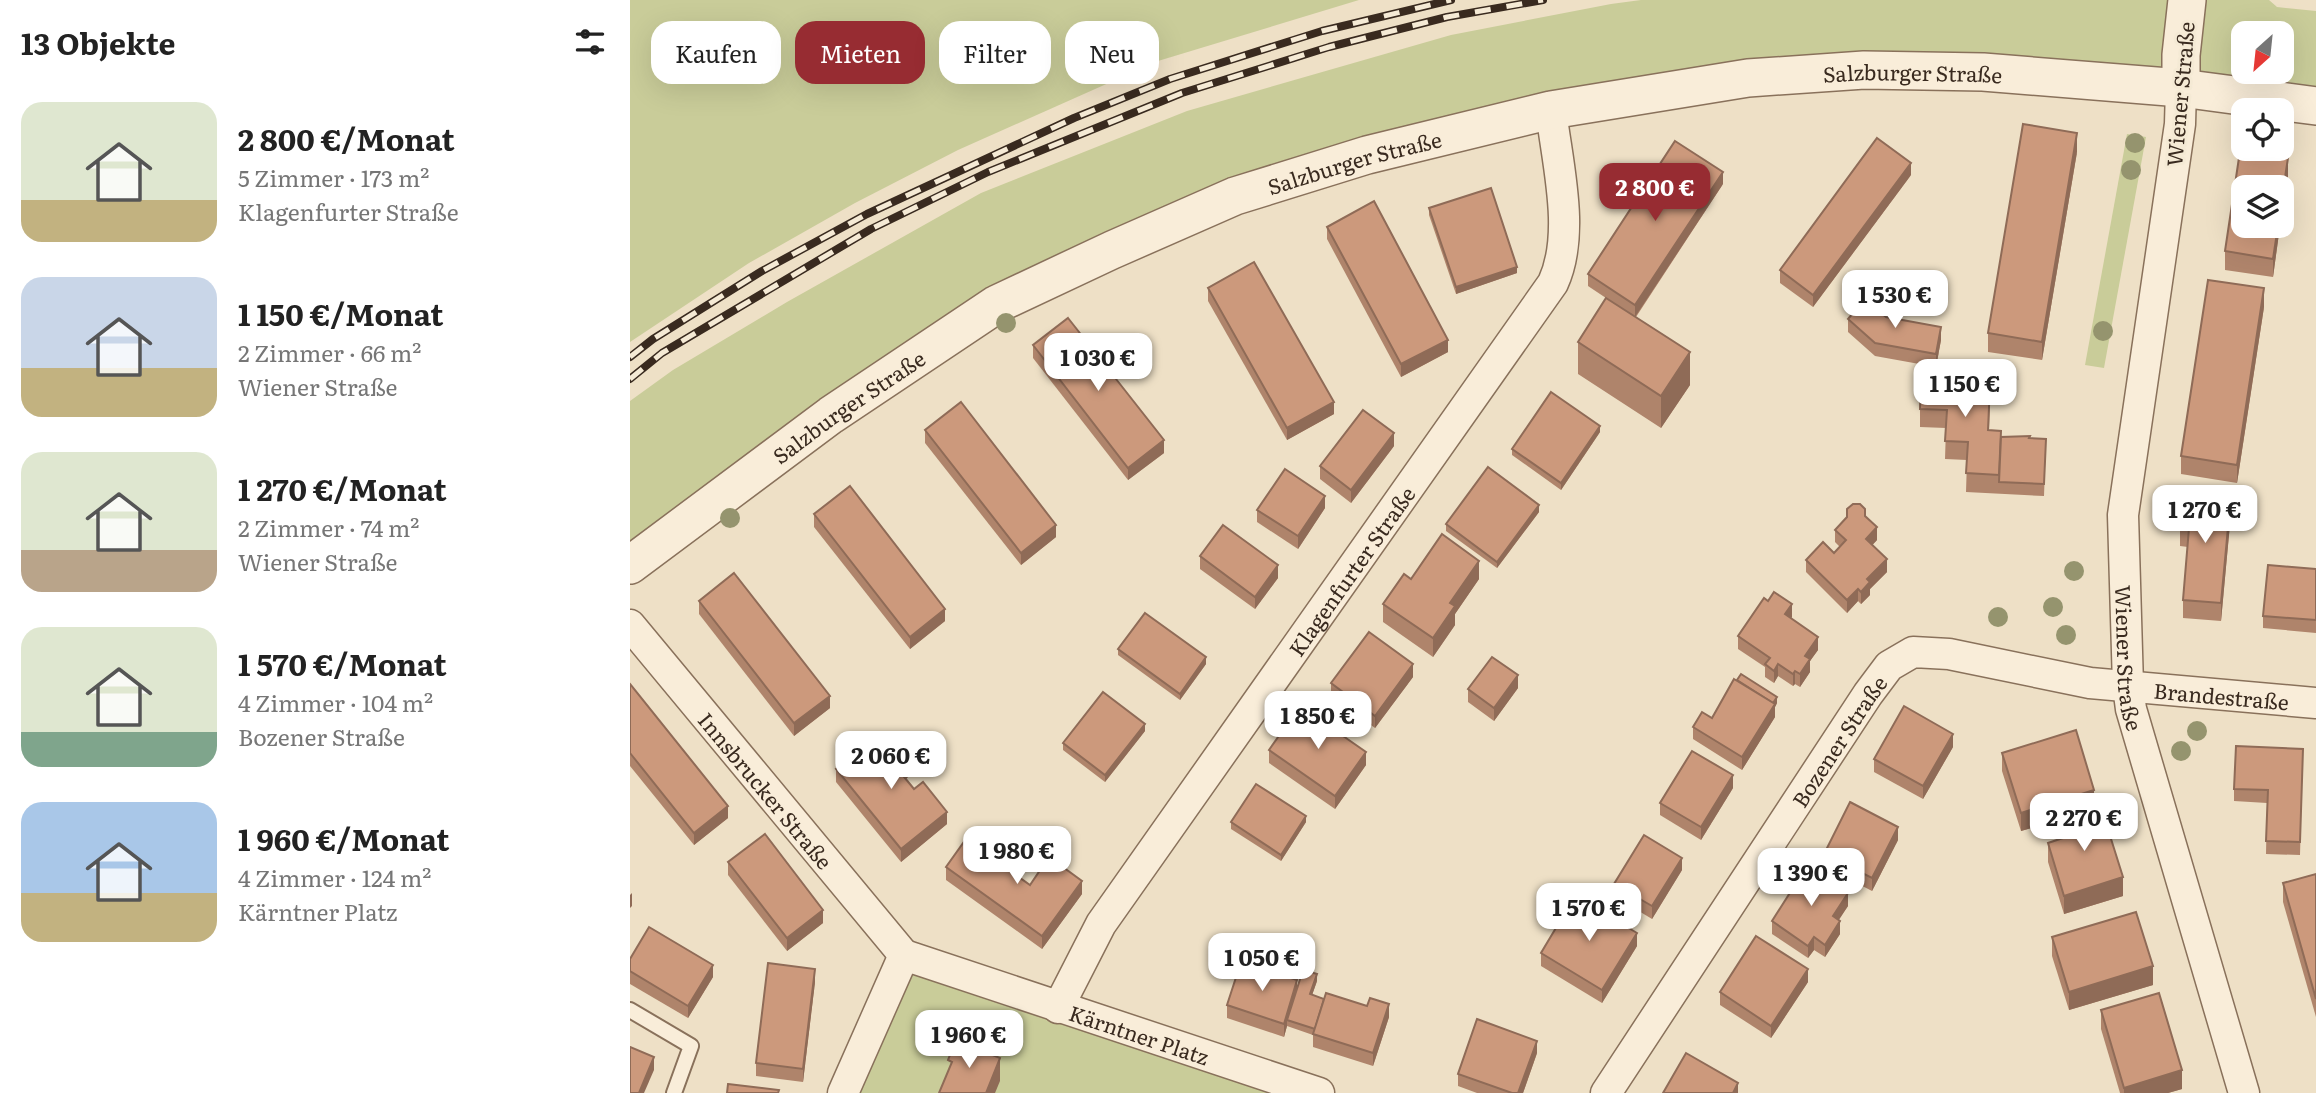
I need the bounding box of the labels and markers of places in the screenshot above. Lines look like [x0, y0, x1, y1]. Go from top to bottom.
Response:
pin: 2 800 € [1590, 164, 1720, 223]
pin: 1 530 € [1830, 270, 1960, 330]
pin: 1 030 € [1033, 334, 1163, 393]
pin: 1 150 € [1900, 360, 2030, 419]
pin: 1 270 € [2140, 486, 2270, 545]
pin: 1 850 € [1253, 692, 1383, 751]
pin: 2 060 € [826, 732, 956, 791]
pin: 2 270 € [2019, 794, 2149, 853]
pin: 1 980 € [952, 826, 1082, 886]
pin: 1 390 € [1746, 848, 1876, 908]
pin: 1 570 € [1524, 884, 1654, 943]
pin: 1 050 € [1197, 934, 1327, 993]
pin: 1 960 € [904, 1010, 1034, 1070]

